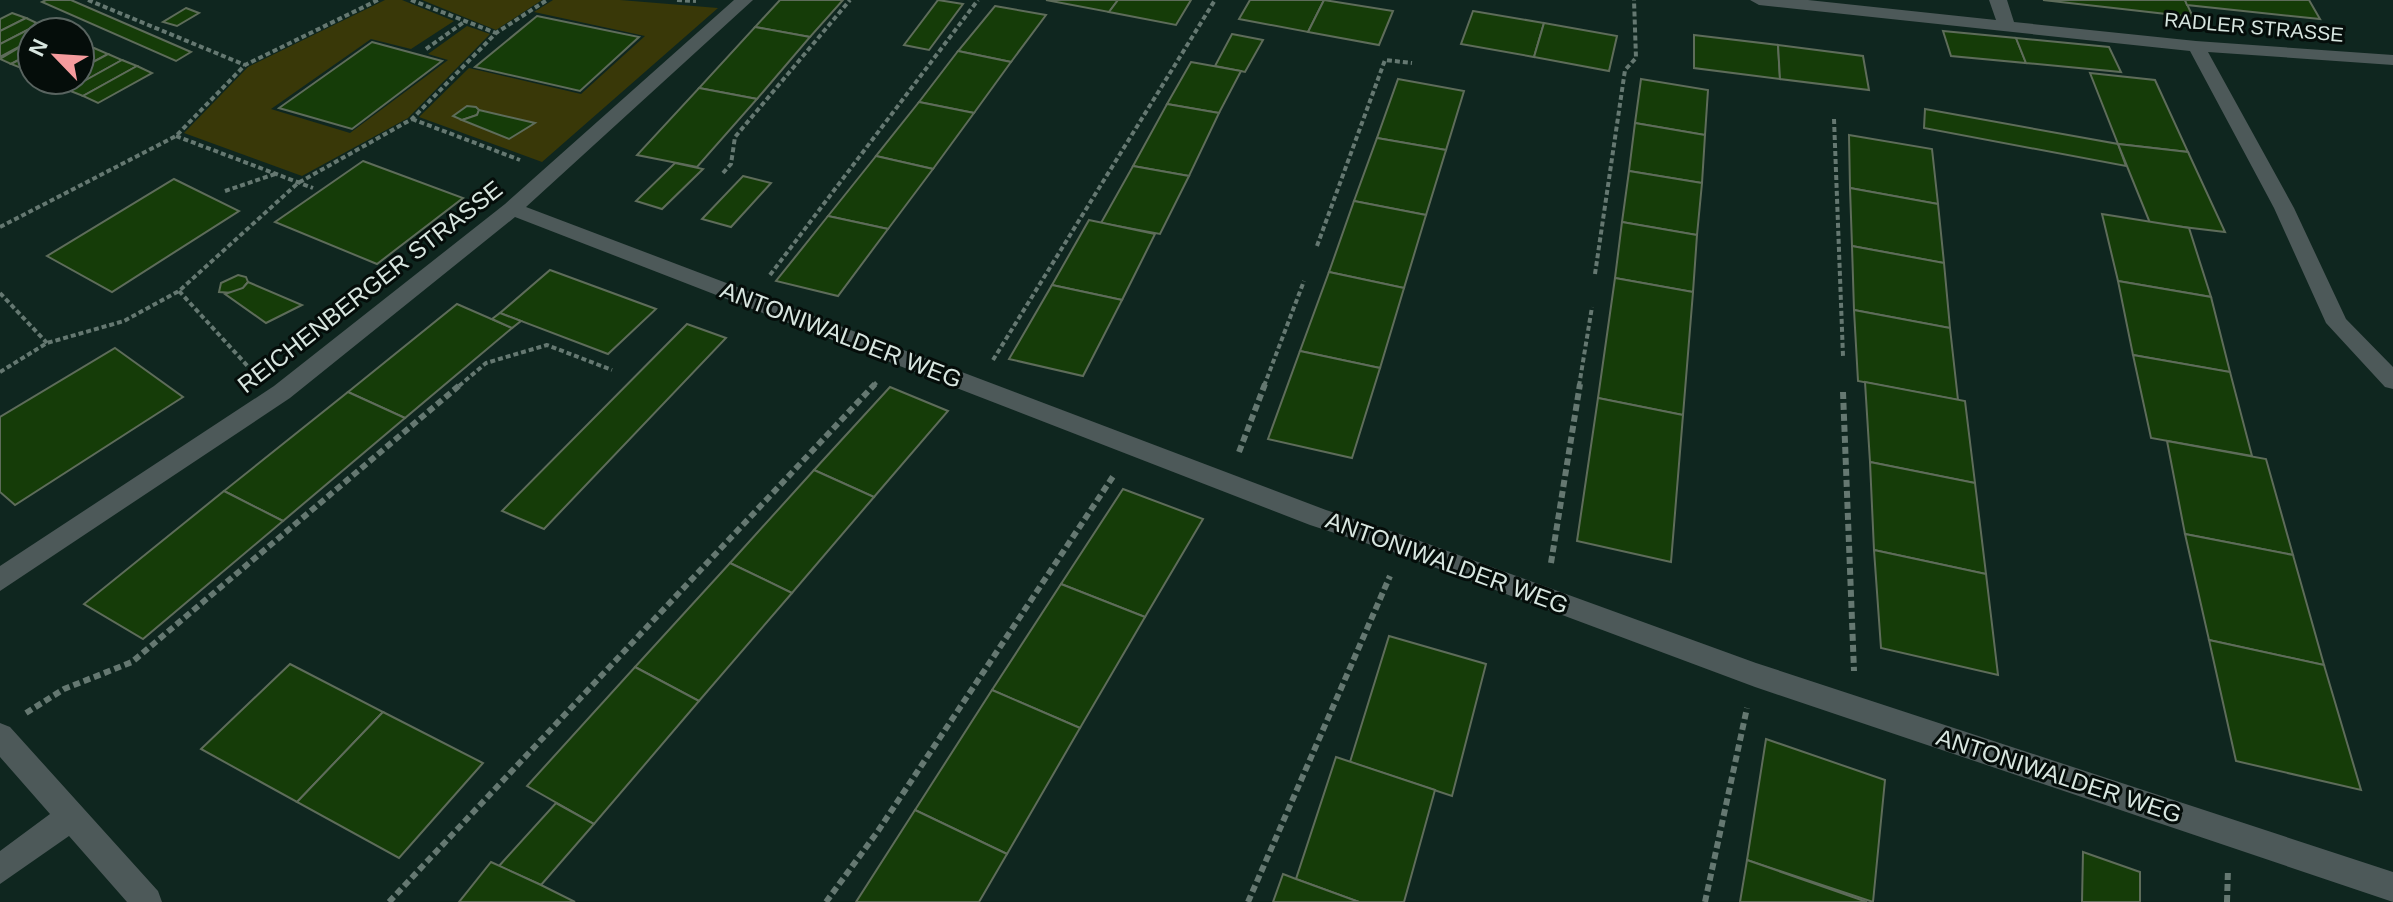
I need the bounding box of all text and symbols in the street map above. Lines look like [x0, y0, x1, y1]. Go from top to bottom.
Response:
street label: RADLER STRASSE [2163, 8, 2345, 46]
north arrow [16, 16, 96, 96]
text: N [24, 35, 53, 60]
street label: REICHENBERGER STRASSE [232, 175, 507, 398]
street label: ANTONIWALDER WEG [717, 276, 966, 393]
street label: ANTONIWALDER WEG [1322, 506, 1572, 619]
street label: ANTONIWALDER WEG [1933, 723, 2185, 828]

